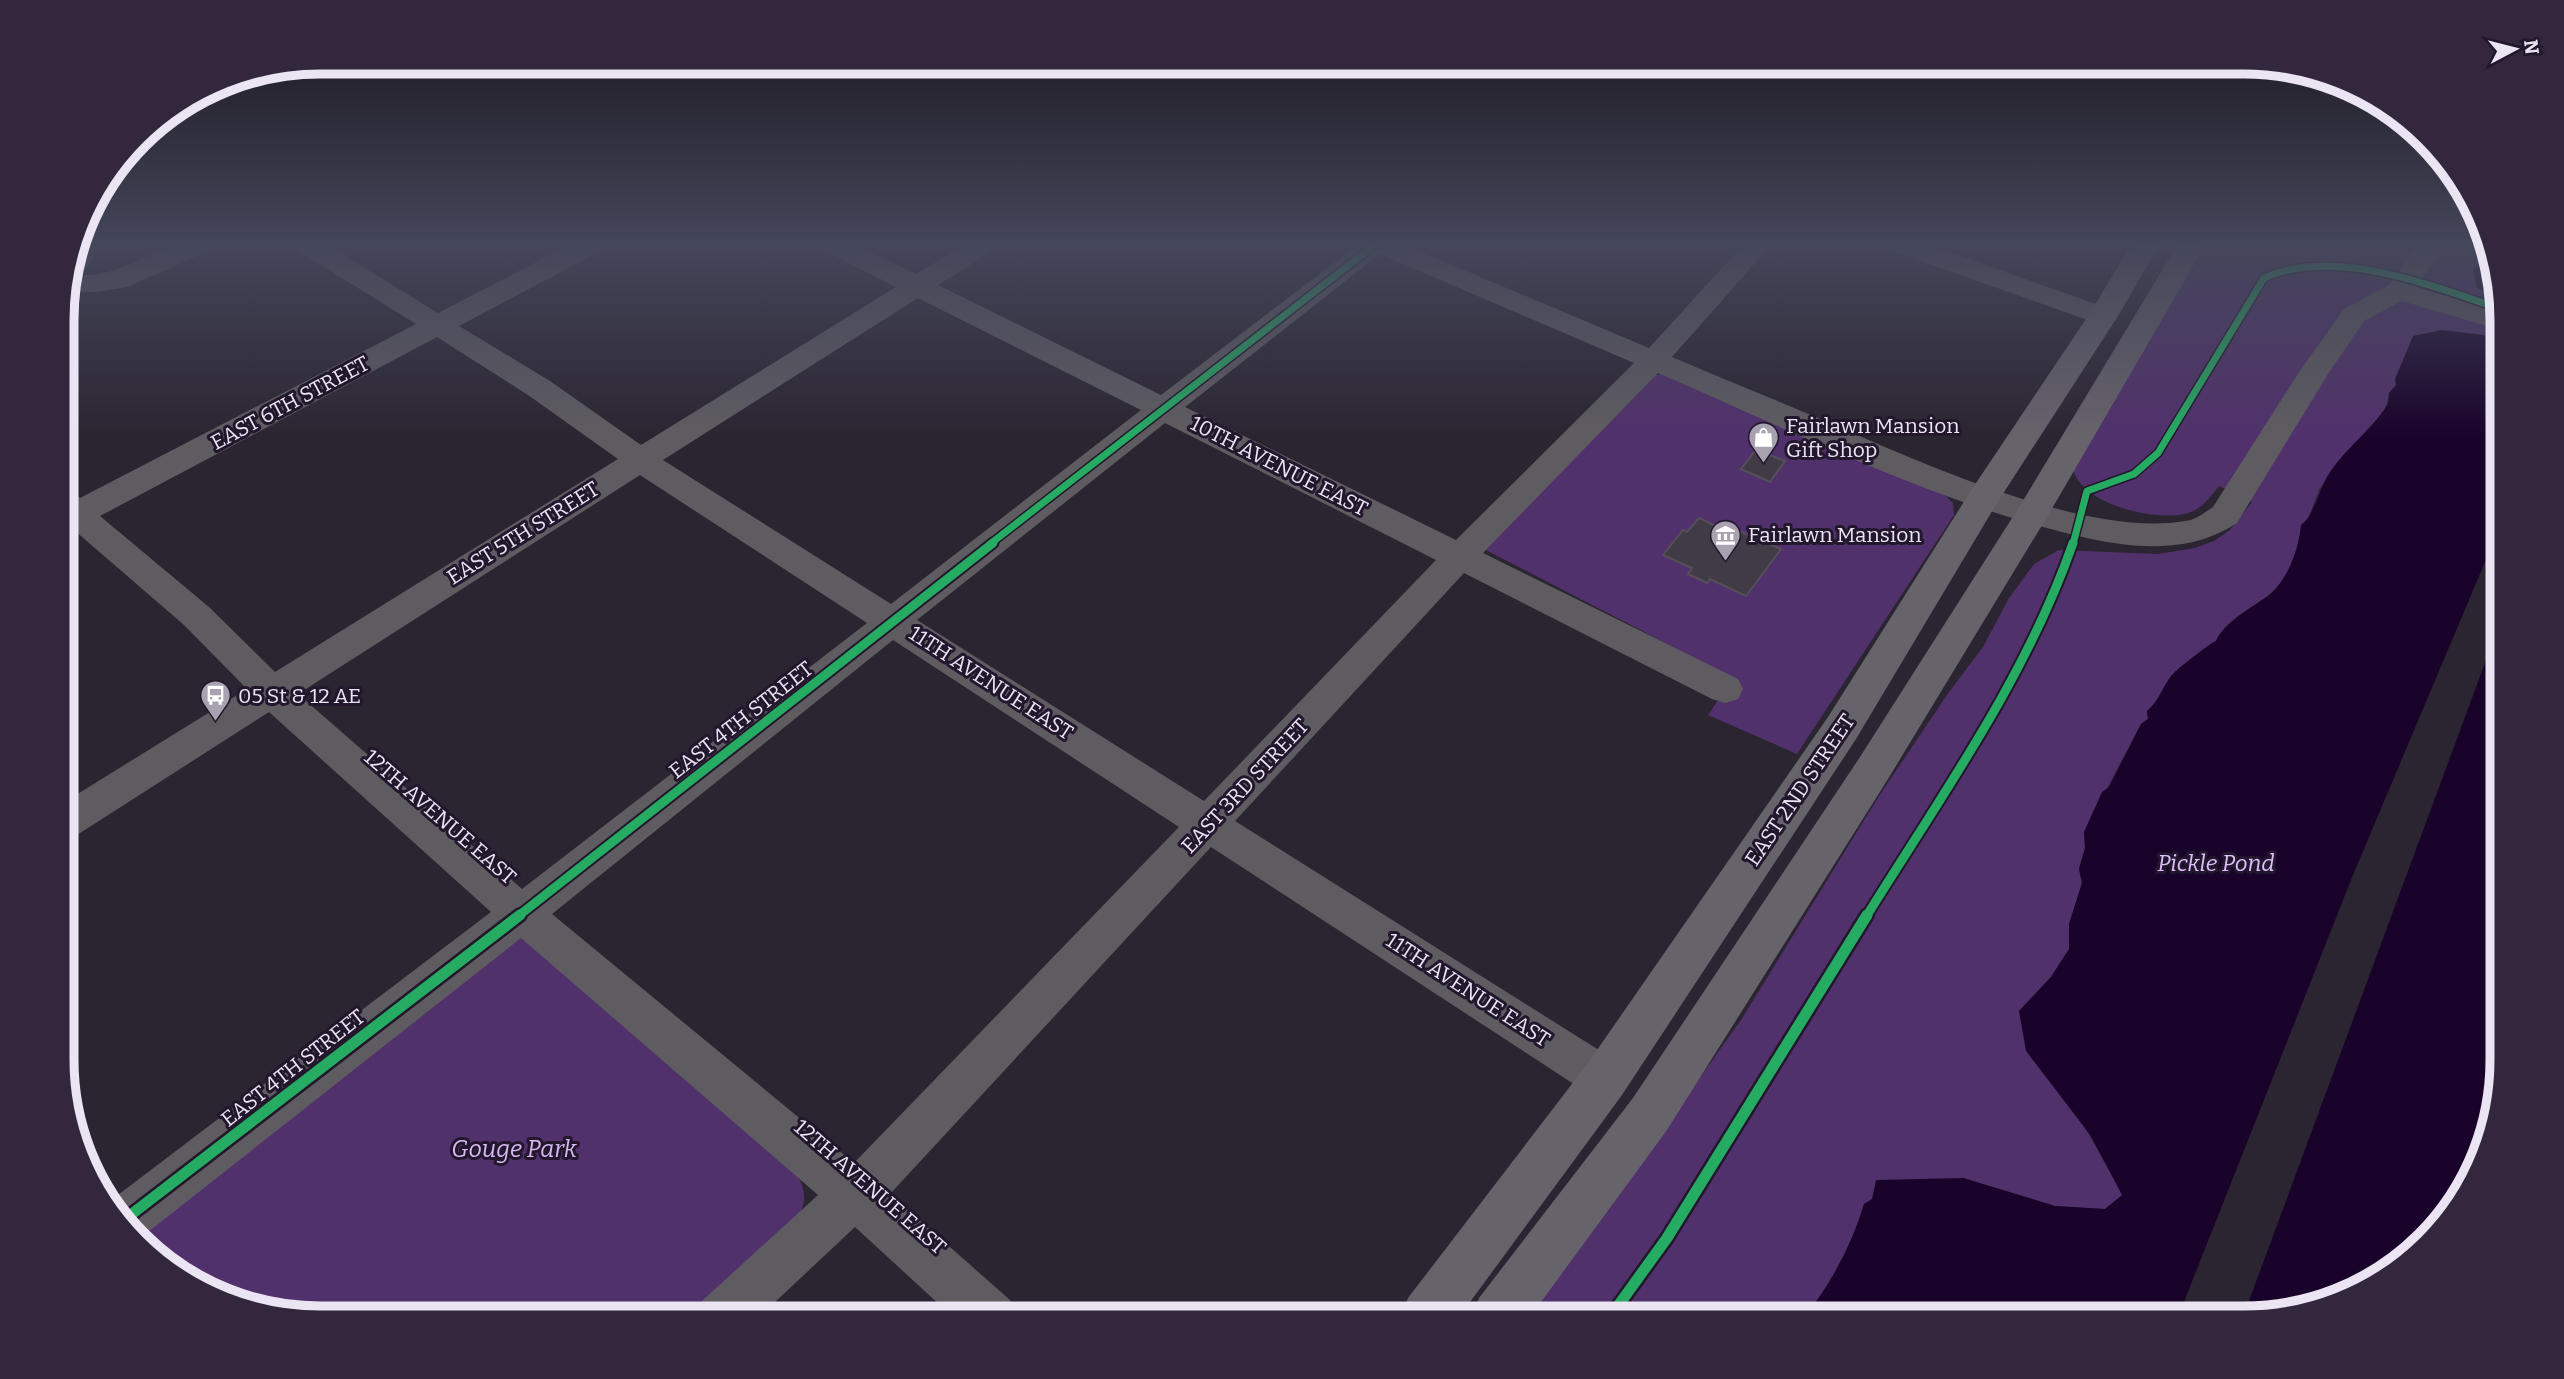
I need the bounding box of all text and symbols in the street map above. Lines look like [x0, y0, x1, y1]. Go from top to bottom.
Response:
north arrow [2480, 14, 2550, 84]
text: N [2519, 38, 2544, 56]
street label: EAST 6TH STREET [206, 350, 374, 456]
street label: 10TH AVENUE EAST [1186, 410, 1372, 522]
place label: Fairlawn Mansion Gift Shop [1786, 413, 1960, 463]
shop icon: Fairlawn Mansion Gift Shop [1746, 421, 1780, 465]
street label: EAST 5TH STREET [442, 476, 604, 590]
museum icon: Fairlawn Mansion [1708, 518, 1742, 562]
place label: Fairlawn Mansion [1748, 522, 1922, 548]
street label: 11TH AVENUE EAST [904, 620, 1078, 746]
street label: EAST 4TH STREET [664, 656, 818, 784]
bus stop icon: 05 St & 12 AE [198, 679, 232, 723]
place label: 05 St & 12 AE [238, 683, 361, 709]
street label: EAST 2ND STREET [1740, 709, 1860, 871]
street label: EAST 3RD STREET [1176, 713, 1314, 859]
street label: 12TH AVENUE EAST [359, 744, 521, 890]
water label: Pickle Pond [2157, 849, 2275, 877]
street label: 11TH AVENUE EAST [1381, 927, 1555, 1053]
street label: EAST 4TH STREET [216, 1004, 370, 1132]
street label: 12TH AVENUE EAST [789, 1114, 951, 1260]
park label: Gouge Park [451, 1135, 578, 1163]

